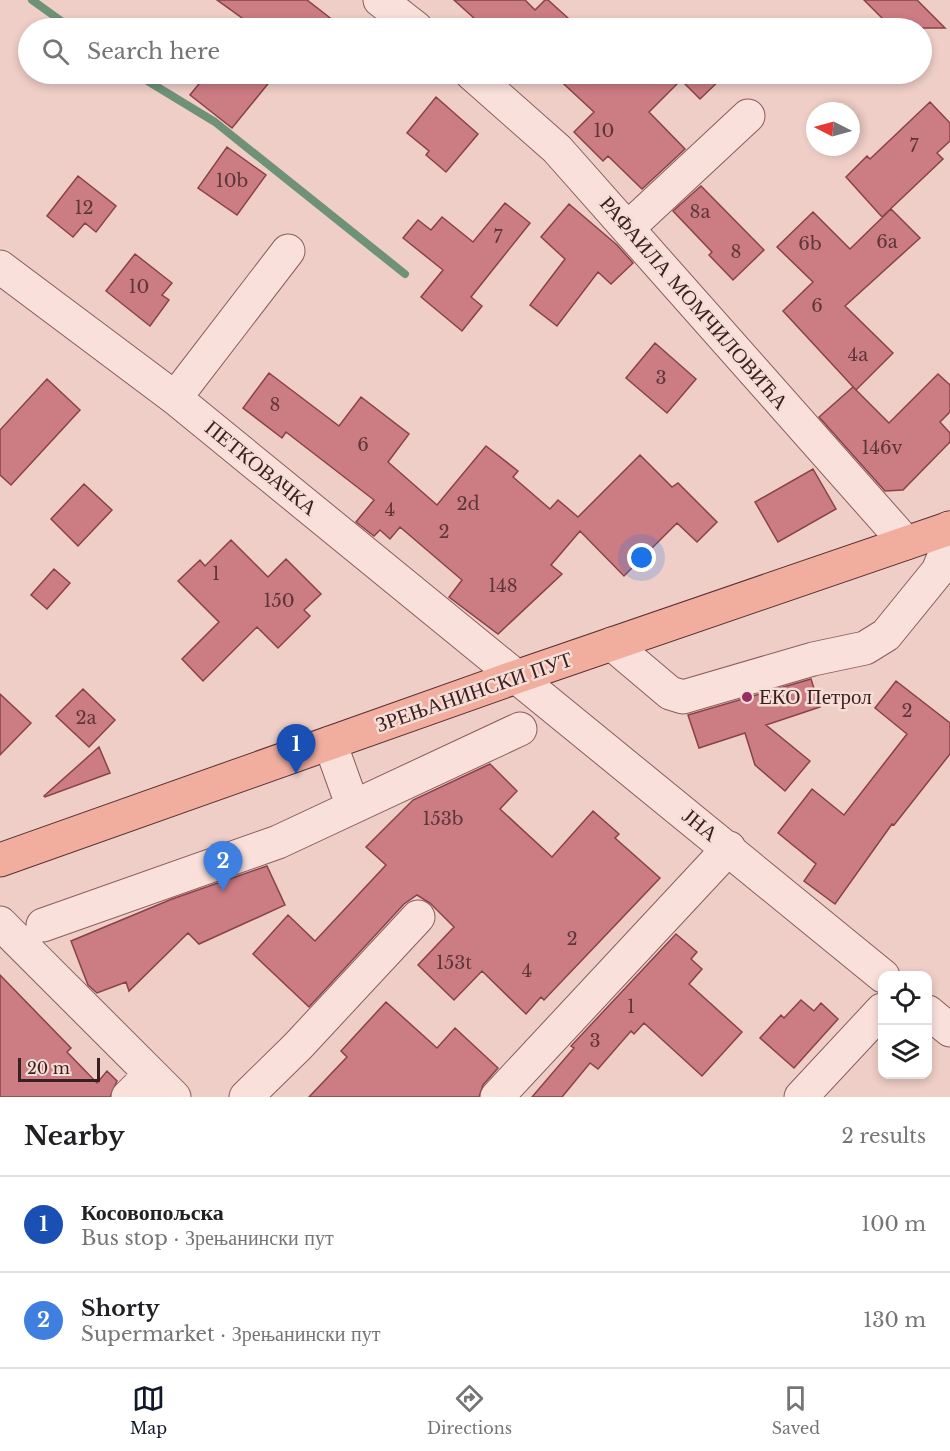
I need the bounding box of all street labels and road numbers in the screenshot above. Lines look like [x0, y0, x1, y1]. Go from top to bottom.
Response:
street label: РАФАИЛА МОМЧИЛОВИЋА [594, 191, 794, 416]
street label: ПЕТКОВАЧКА [200, 415, 323, 522]
street label: ЗРЕЊАНИНСКИ ПУТ [372, 646, 576, 738]
street label: ЈНА [677, 803, 724, 848]

